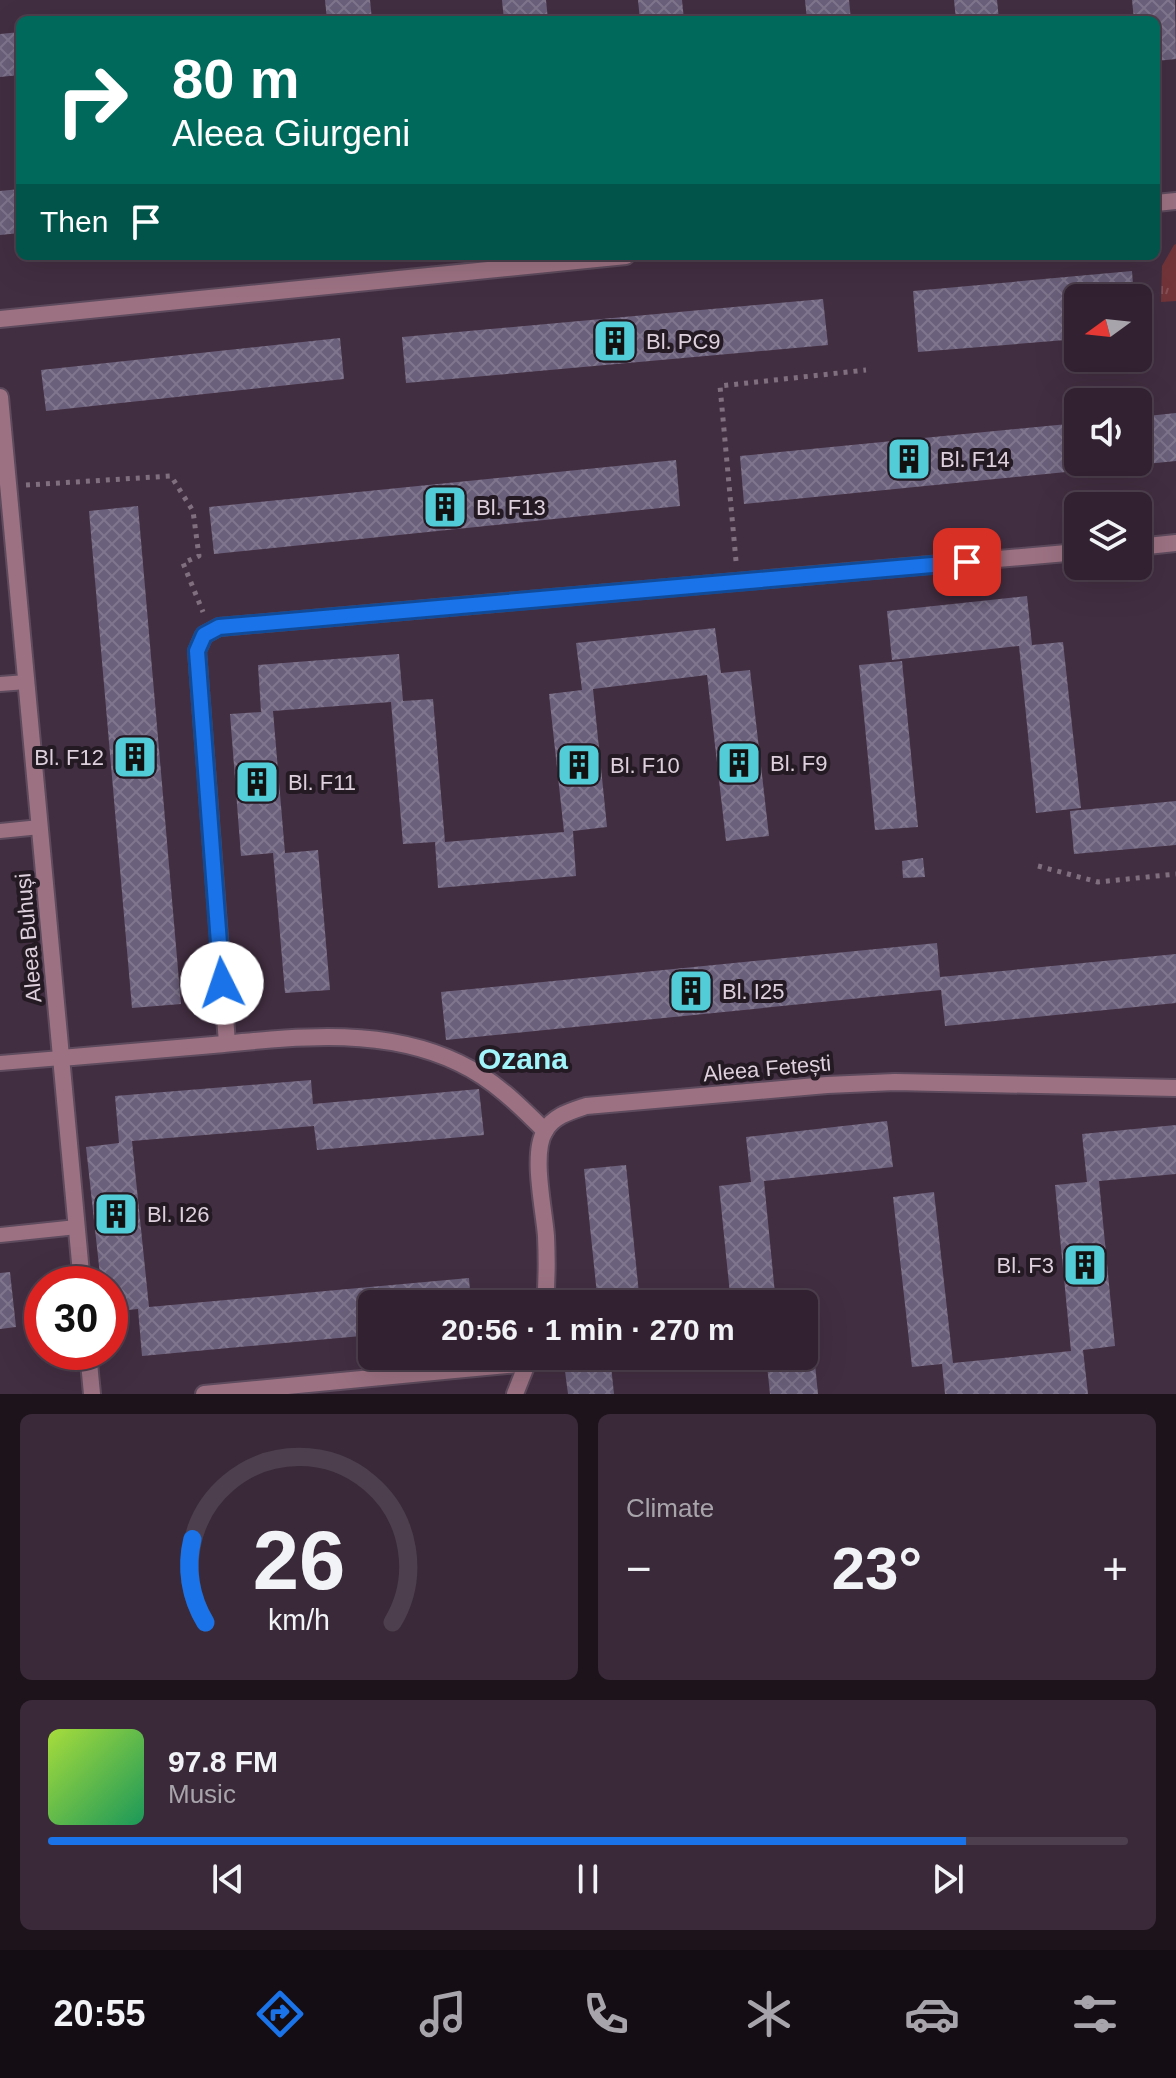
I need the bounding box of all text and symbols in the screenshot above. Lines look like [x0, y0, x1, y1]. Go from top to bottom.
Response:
text: 80 m [172, 47, 300, 110]
icon: right [40, 48, 144, 152]
text: Aleea Giurgeni [172, 113, 410, 154]
icon: arrive [124, 200, 168, 244]
text: Then [40, 205, 108, 238]
north arrow [1064, 284, 1152, 372]
map controls [1064, 284, 1152, 580]
building icon: Bl. PC9 [591, 317, 639, 365]
place label: Bl. PC9 [646, 329, 721, 354]
button: sound [1064, 388, 1152, 476]
building icon: Bl. F14 [885, 435, 933, 483]
place label: Bl. F14 [940, 447, 1010, 472]
building icon: Bl. F13 [421, 483, 469, 531]
button: layers [1064, 492, 1152, 580]
place label: Bl. F13 [476, 495, 546, 520]
pin [933, 528, 1001, 596]
icon: arrive [945, 540, 989, 584]
building icon: Bl. F12 [111, 733, 159, 781]
building icon: Bl. F9 [715, 739, 763, 787]
building icon: Bl. F10 [555, 741, 603, 789]
place label: Bl. F12 [34, 745, 104, 770]
place label: Bl. F9 [770, 751, 827, 776]
place label: Bl. F10 [610, 753, 680, 778]
building icon: Bl. F11 [233, 758, 281, 806]
place label: Bl. F11 [288, 770, 356, 795]
street label: Aleea Buhuși [10, 872, 47, 1004]
position arrow [180, 941, 264, 1025]
building icon: Bl. I25 [667, 967, 715, 1015]
place label: Bl. I25 [722, 979, 784, 1004]
district label: Ozana [478, 1042, 568, 1075]
street label: Aleea Fetești [702, 1050, 832, 1087]
building icon: Bl. I26 [92, 1190, 140, 1238]
place label: Bl. I26 [147, 1202, 209, 1227]
building icon: Bl. F3 [1061, 1241, 1109, 1289]
place label: Bl. F3 [997, 1253, 1054, 1278]
speed limit sign: 30 [24, 1266, 128, 1370]
text: 20:56 · 1 min · 270 m [441, 1313, 735, 1346]
text: Climate [626, 1493, 714, 1523]
text: 26 [253, 1514, 345, 1607]
text: 23° [832, 1535, 922, 1602]
text: − [626, 1544, 652, 1593]
text: + [1102, 1544, 1128, 1593]
text: km/h [268, 1604, 330, 1636]
text: 97.8 FM [168, 1745, 278, 1778]
text: Music [168, 1779, 236, 1809]
icon: previous [206, 1857, 250, 1901]
icon: pause [566, 1857, 610, 1901]
icon: next [926, 1857, 970, 1901]
icon: directions [252, 1986, 308, 2042]
icon: music [415, 1986, 471, 2042]
icon: phone [578, 1986, 634, 2042]
icon: climate [741, 1986, 797, 2042]
icon: car [904, 1986, 960, 2042]
icon: filters [1067, 1986, 1123, 2042]
text: 20:55 [53, 1993, 146, 2034]

